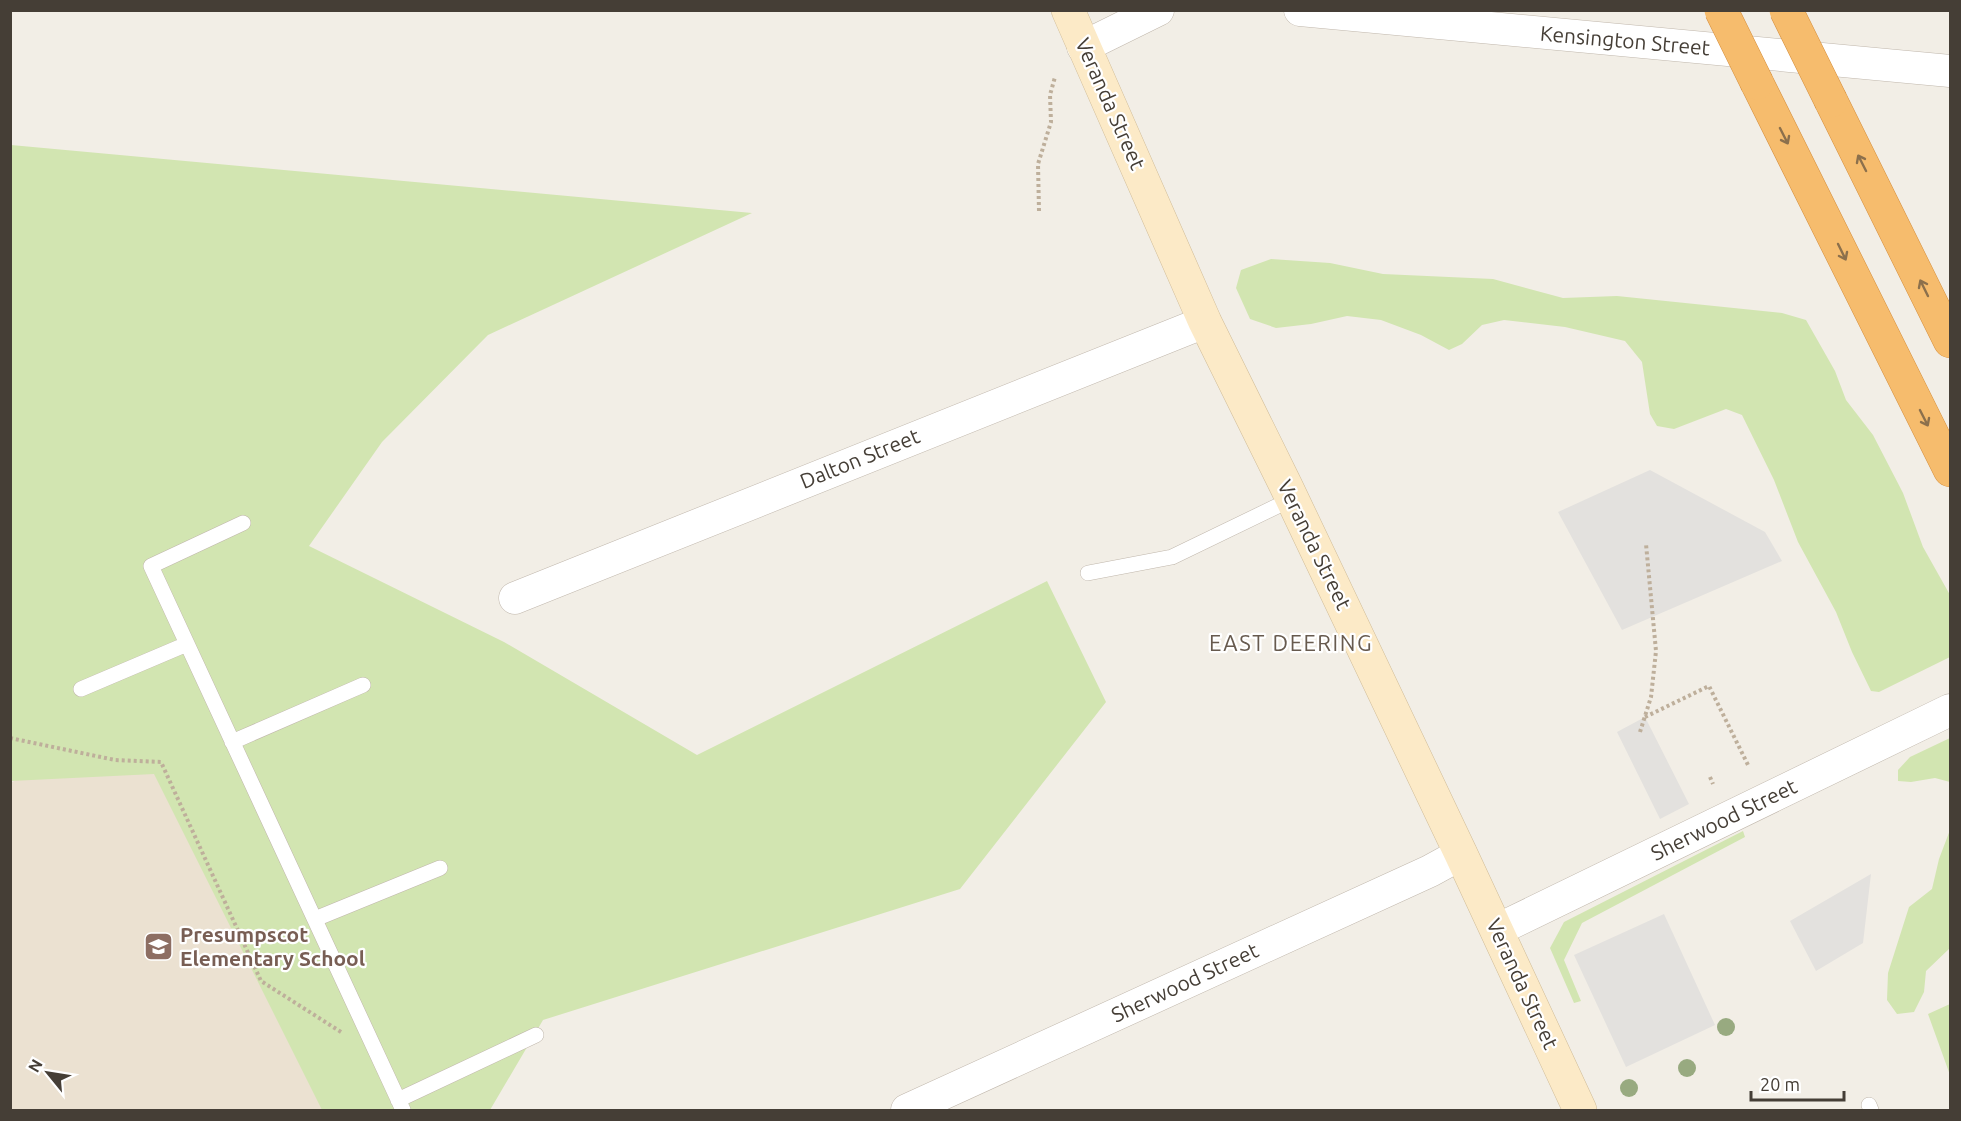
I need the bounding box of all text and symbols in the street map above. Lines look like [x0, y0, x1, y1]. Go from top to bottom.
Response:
street label: Kensington Street [1539, 21, 1711, 59]
street label: Veranda Street [1071, 34, 1151, 173]
one-way arrow [1778, 126, 1790, 144]
one-way arrow [1856, 155, 1868, 172]
one-way arrow [1837, 243, 1848, 261]
one-way arrow [1918, 280, 1930, 298]
one-way arrow [1919, 408, 1931, 426]
street label: Dalton Street [796, 423, 923, 493]
street label: Veranda Street [1273, 476, 1357, 613]
district label: EAST DEERING [1209, 630, 1373, 655]
street label: Sherwood Street [1647, 773, 1801, 865]
street label: Veranda Street [1482, 914, 1564, 1053]
place label: Presumpscot Elementary School [180, 922, 365, 970]
school or university icon: Presumpscot Elementary School [143, 931, 175, 963]
street label: Sherwood Street [1107, 938, 1262, 1027]
north arrow [18, 1043, 78, 1103]
text: N [24, 1056, 46, 1075]
scale bar [1751, 1064, 1844, 1102]
text: 20 m [1760, 1074, 1800, 1094]

